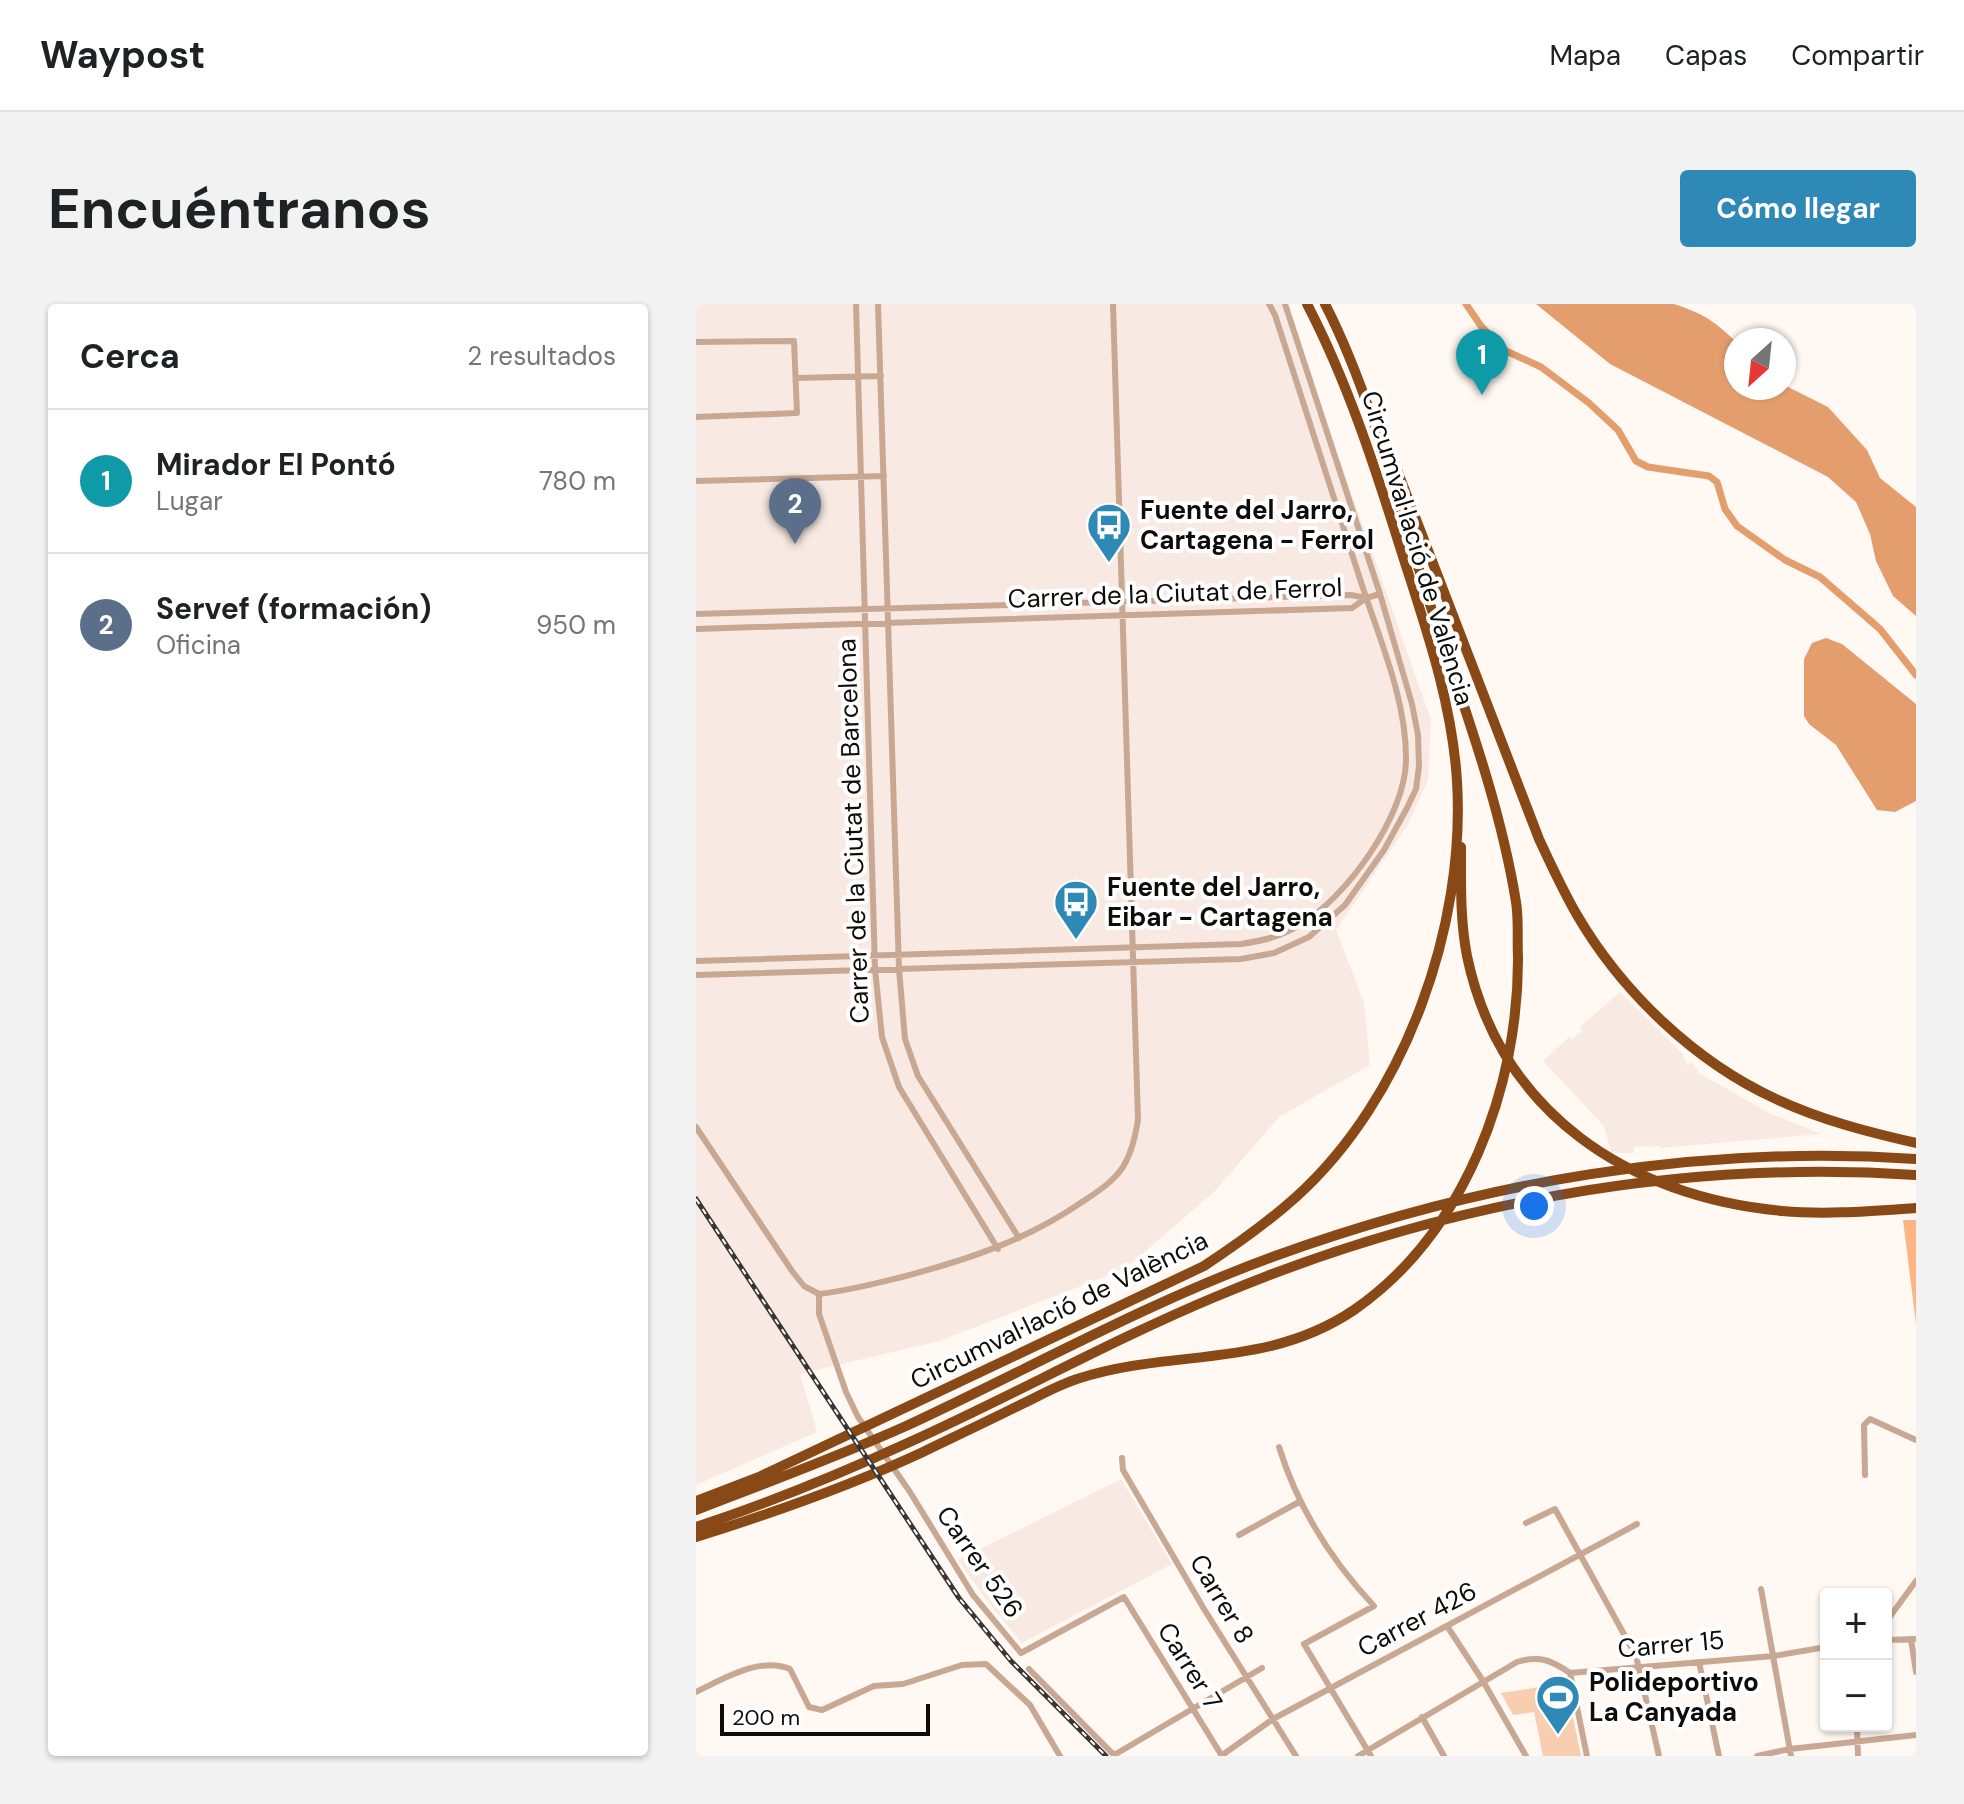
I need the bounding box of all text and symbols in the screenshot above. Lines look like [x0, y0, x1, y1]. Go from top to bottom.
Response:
text: Waypost [40, 30, 205, 80]
text: Mapa [1550, 37, 1621, 74]
text: Capas [1665, 37, 1747, 74]
text: Compartir [1791, 37, 1924, 74]
button: Cómo llegar [1680, 170, 1916, 247]
text: Encuéntranos [48, 172, 430, 245]
north arrow [1724, 328, 1796, 400]
pin: 1 [1456, 329, 1508, 395]
text: Cerca [80, 334, 180, 379]
text: 2 resultados [467, 339, 616, 373]
street label: Circumval·lació de València [1354, 387, 1482, 709]
text: Mirador El Pontó [156, 445, 396, 484]
text: 1 [101, 464, 111, 498]
text: 780 m [539, 464, 616, 498]
pin: 2 [769, 478, 821, 544]
text: Lugar [156, 484, 223, 518]
place label: Fuente del Jarro, Cartagena - Ferrol [1140, 493, 1374, 557]
bus stop icon: Fuente del Jarro, Cartagena - Ferrol [1085, 501, 1133, 564]
street label: Carrer de la Ciutat de Ferrol [1007, 570, 1343, 616]
text: Servef (formación) [156, 589, 431, 628]
text: 2 [98, 608, 114, 642]
text: 950 m [536, 608, 616, 642]
text: Oficina [156, 628, 241, 662]
street label: Carrer de la Ciutat de Barcelona [829, 638, 877, 1024]
place label: Fuente del Jarro, Eibar - Cartagena [1107, 870, 1333, 934]
bus stop icon: Fuente del Jarro, Eibar - Cartagena [1052, 878, 1100, 941]
your location [1514, 1186, 1554, 1226]
street label: Circumval·lació de València [905, 1223, 1213, 1397]
street label: Carrer 526 [929, 1499, 1031, 1625]
street label: Carrer 8 [1182, 1548, 1262, 1650]
street label: Carrer 426 [1352, 1573, 1482, 1665]
map controls [1820, 1588, 1892, 1732]
button: + [1820, 1588, 1892, 1660]
street label: Carrer 7 [1150, 1616, 1230, 1716]
street label: Carrer 15 [1616, 1622, 1726, 1666]
button: − [1820, 1660, 1892, 1732]
place label: Polideportivo La Canyada [1589, 1665, 1759, 1729]
sports icon: Polideportivo La Canyada [1534, 1673, 1582, 1736]
scale bar [720, 1700, 930, 1736]
text: 200 m [732, 1703, 800, 1732]

